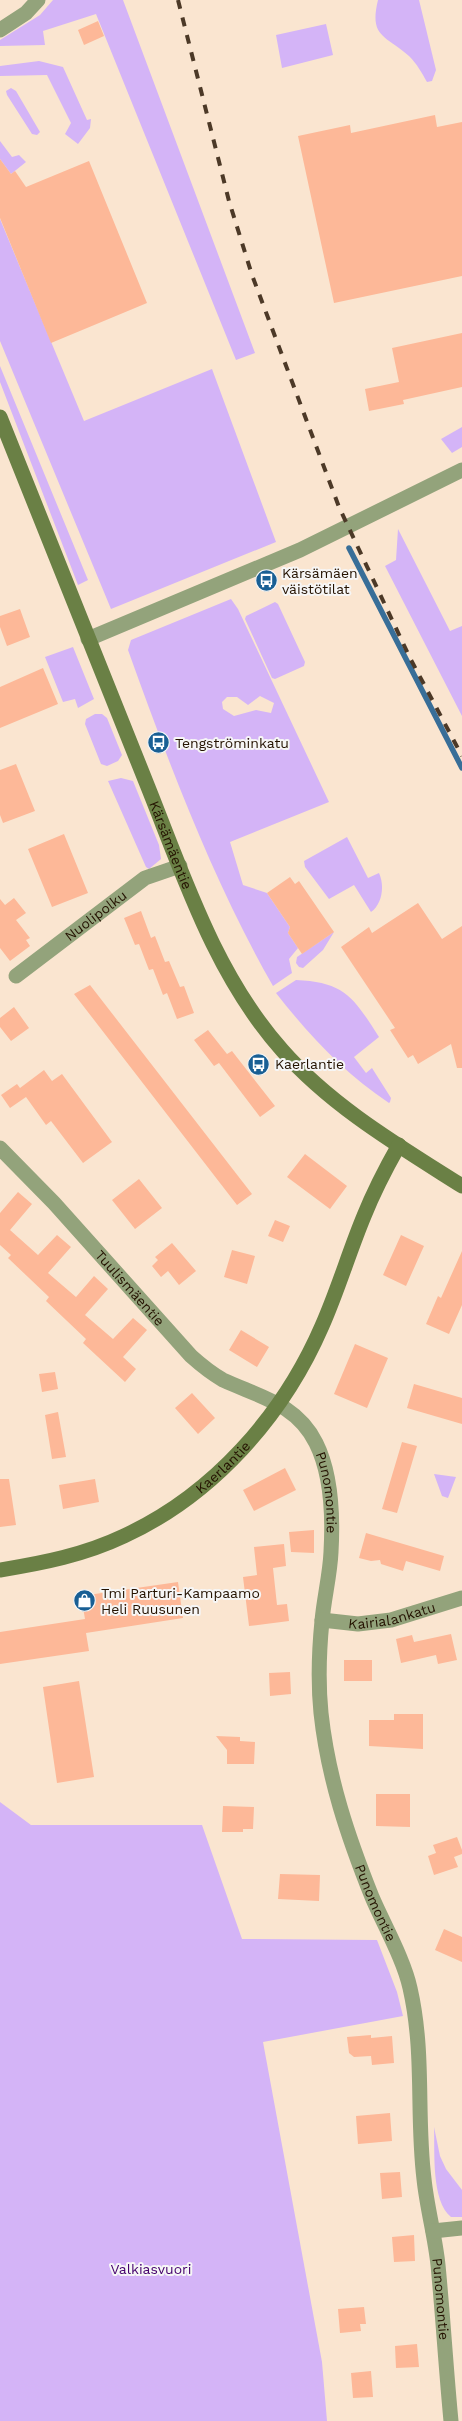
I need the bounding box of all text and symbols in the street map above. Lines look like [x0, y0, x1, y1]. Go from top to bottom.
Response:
place label: Kärsämäen väistötilat [282, 565, 358, 597]
bus stop icon: Kärsämäen väistötilat [254, 569, 278, 593]
bus stop icon: Tengströminkatu [147, 731, 171, 755]
place label: Tengströminkatu [175, 735, 289, 751]
street label: Kärsämäentie [146, 799, 195, 892]
street label: Nuolipolku [62, 887, 130, 944]
bus stop icon: Kaerlantie [247, 1052, 271, 1076]
place label: Kaerlantie [275, 1056, 344, 1072]
street label: Tuulismäentie [92, 1247, 168, 1329]
street label: Kaerlantie [192, 1438, 253, 1497]
street label: Punomontie [313, 1450, 340, 1533]
place label: Tmi Parturi-Kampaamo Heli Ruusunen [101, 1585, 260, 1617]
shop icon: Tmi Parturi-Kampaamo Heli Ruusunen [73, 1589, 97, 1613]
street label: Kairialankatu [347, 1599, 437, 1632]
street label: Punomontie [352, 1862, 399, 1944]
street label: Punomontie [429, 2257, 452, 2340]
park label: Valkiasvuori [111, 2261, 191, 2277]

